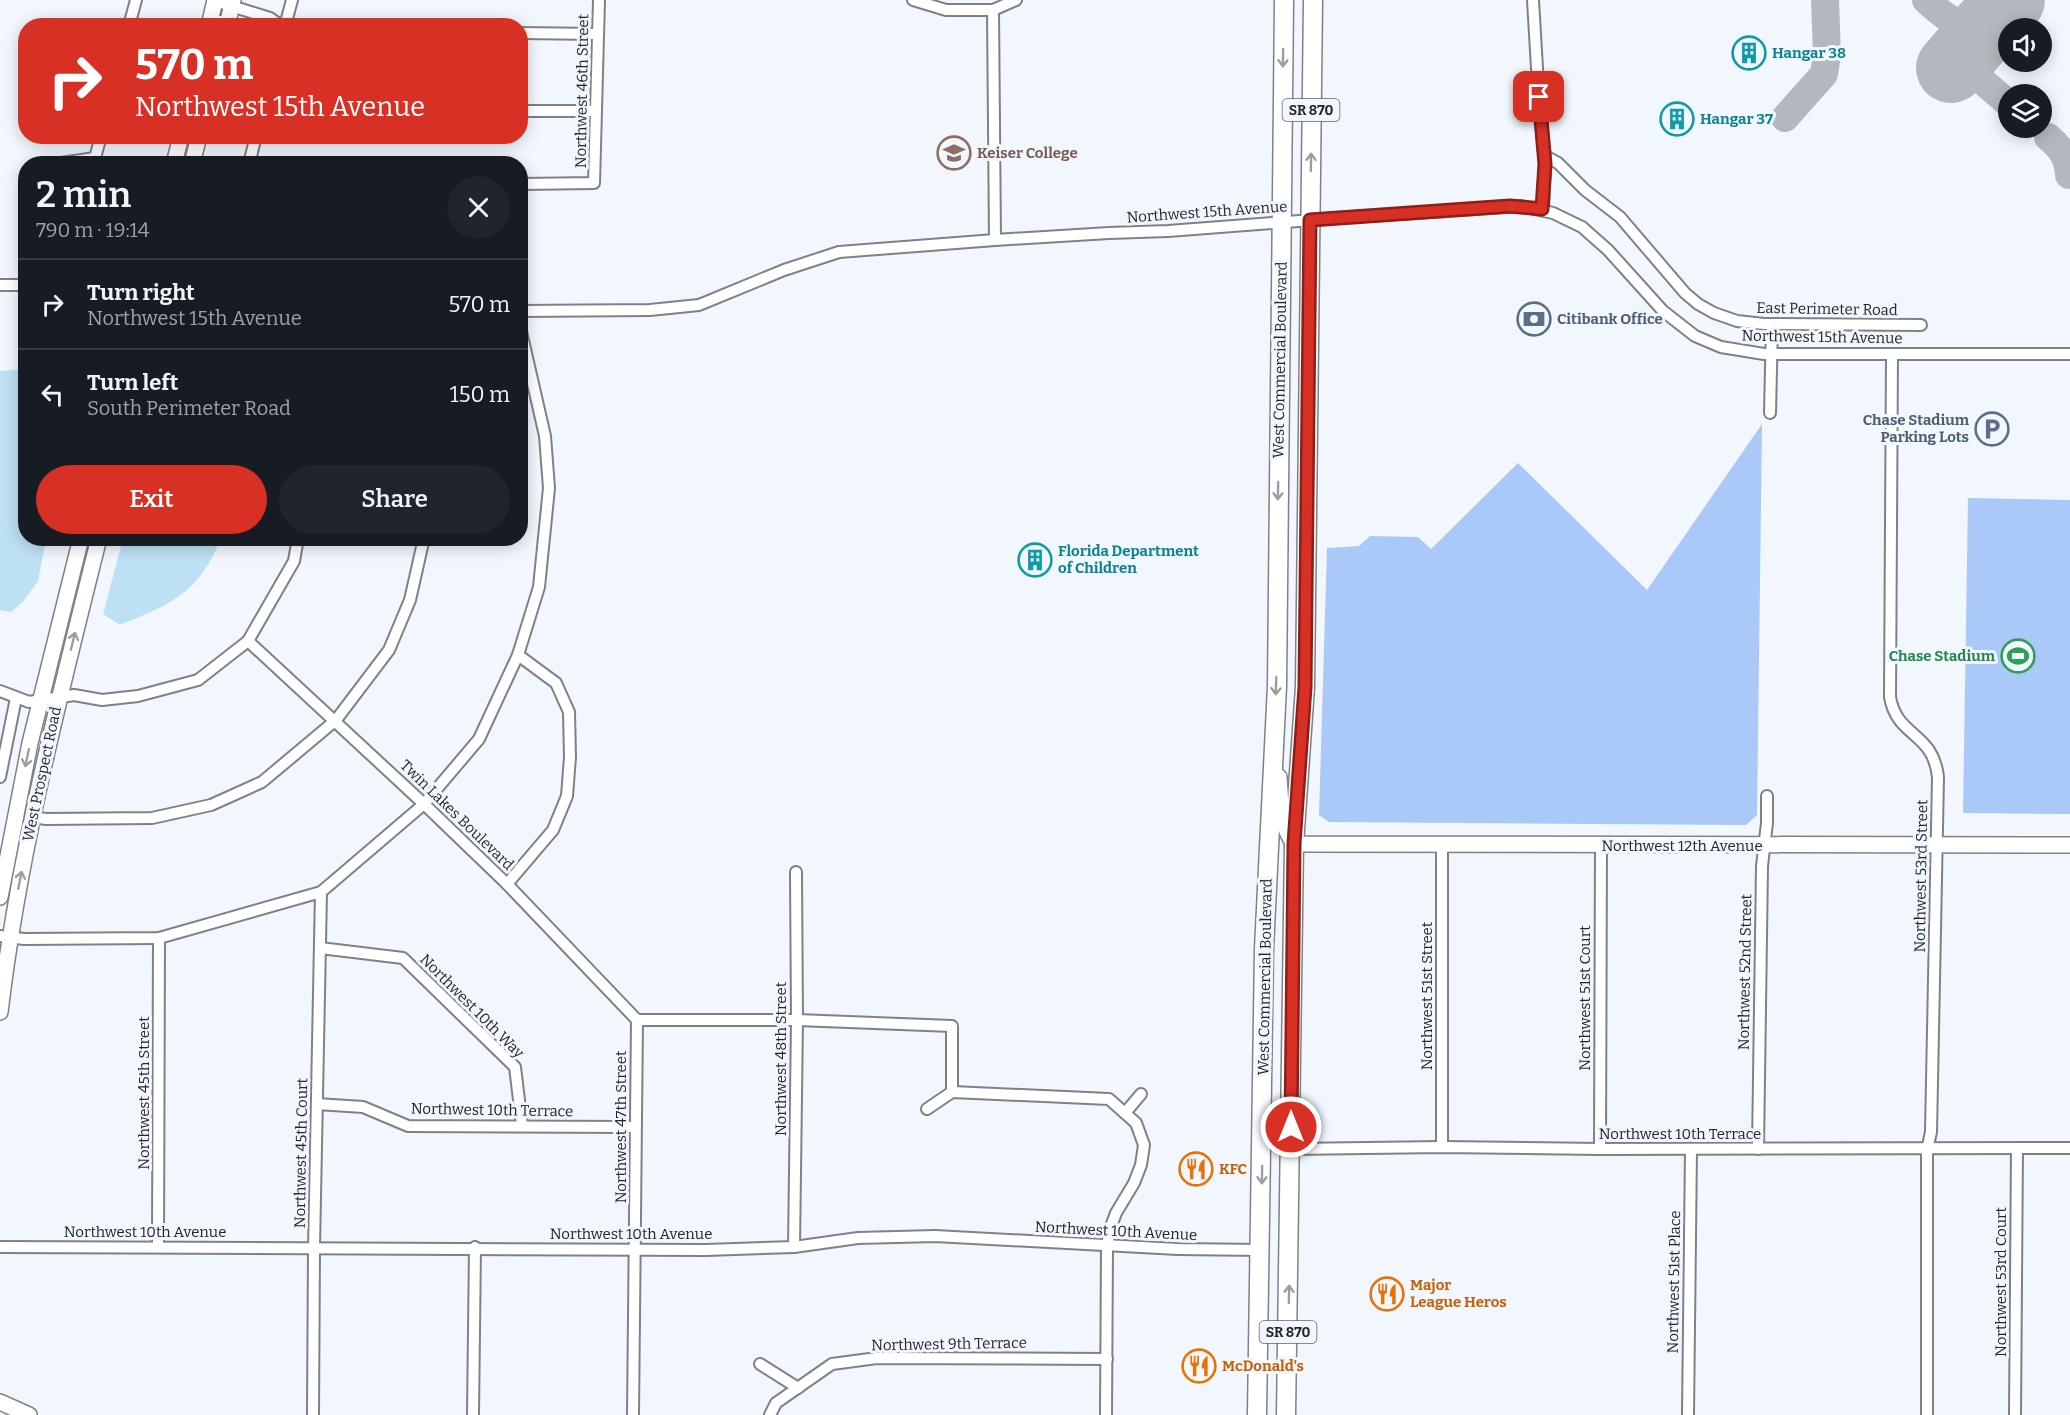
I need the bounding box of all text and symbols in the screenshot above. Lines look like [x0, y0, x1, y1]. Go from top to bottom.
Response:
street label: Northwest 46th Street [572, 13, 592, 168]
map controls [1998, 18, 2052, 138]
button: sound [1998, 18, 2052, 72]
building icon: Hangar 38 [1731, 35, 1767, 71]
text: 570 m [135, 40, 253, 90]
icon: right [36, 42, 114, 120]
place label: Hangar 38 [1772, 44, 1846, 62]
one-way arrow [1277, 48, 1289, 68]
pin [1513, 71, 1564, 122]
icon: arrive [1522, 80, 1555, 113]
button: layers [1998, 84, 2052, 138]
text: Northwest 15th Avenue [135, 91, 425, 123]
road number: SR 870 [1282, 99, 1340, 121]
building icon: Hangar 37 [1659, 101, 1695, 137]
place label: Hangar 37 [1700, 110, 1773, 128]
school or university icon: Keiser College [936, 135, 972, 171]
place label: Keiser College [977, 144, 1078, 162]
one-way arrow [1305, 152, 1317, 172]
text: 2 min [36, 173, 131, 217]
button: close [447, 176, 510, 239]
street label: Northwest 15th Avenue [1126, 197, 1288, 227]
text: 790 m · 19:14 [36, 218, 149, 242]
street label: West Commercial Boulevard [1269, 261, 1291, 459]
text: Turn right [87, 279, 195, 306]
icon: right [36, 288, 69, 321]
text: 570 m [449, 291, 510, 318]
street label: East Perimeter Road [1756, 299, 1898, 319]
bank icon: Citibank Office [1516, 301, 1552, 337]
text: Northwest 15th Avenue [87, 306, 302, 330]
place label: Citibank Office [1557, 310, 1663, 328]
street label: Northwest 15th Avenue [1741, 327, 1903, 347]
text: Turn left [87, 369, 179, 396]
icon: left [36, 378, 69, 411]
text: 150 m [450, 381, 510, 408]
text: South Perimeter Road [87, 396, 291, 420]
place label: Chase Stadium Parking Lots [1863, 411, 1970, 446]
parking icon: Chase Stadium Parking Lots [1974, 411, 2010, 447]
button: Exit [36, 465, 267, 534]
button: Share [279, 465, 510, 534]
one-way arrow [1272, 481, 1284, 501]
building icon: Florida Department of Children [1017, 542, 1053, 578]
place label: Florida Department of Children [1058, 542, 1199, 577]
one-way arrow [68, 631, 80, 650]
sports icon: Chase Stadium [2000, 638, 2036, 674]
place label: Chase Stadium [1889, 647, 1996, 665]
one-way arrow [1271, 676, 1282, 696]
street label: West Prospect Road [19, 705, 65, 843]
one-way arrow [21, 747, 32, 767]
street label: Twin Lakes Boulevard [397, 756, 518, 874]
street label: Northwest 53rd Street [1911, 799, 1931, 953]
street label: Northwest 12th Avenue [1601, 837, 1763, 855]
one-way arrow [15, 871, 26, 891]
street label: West Commercial Boulevard [1254, 878, 1276, 1076]
street label: Northwest 52nd Street [1735, 893, 1755, 1050]
street label: Northwest 51st Street [1418, 921, 1436, 1070]
street label: Northwest 51st Court [1576, 925, 1594, 1071]
street label: Northwest 10th Way [416, 950, 528, 1062]
street label: Northwest 48th Street [772, 981, 790, 1136]
street label: Northwest 45th Street [135, 1016, 153, 1170]
street label: Northwest 47th Street [612, 1050, 630, 1203]
street label: Northwest 45th Court [291, 1077, 311, 1228]
position arrow [1259, 1095, 1323, 1159]
street label: Northwest 10th Terrace [411, 1100, 573, 1120]
street label: Northwest 10th Terrace [1599, 1125, 1761, 1143]
restaurant icon: KFC [1178, 1151, 1214, 1187]
place label: KFC [1219, 1160, 1247, 1178]
one-way arrow [1256, 1164, 1268, 1184]
street label: Northwest 53rd Court [1992, 1206, 2010, 1357]
street label: Northwest 51st Place [1664, 1210, 1684, 1354]
street label: Northwest 10th Avenue [1034, 1218, 1198, 1244]
street label: Northwest 10th Avenue [64, 1223, 226, 1241]
street label: Northwest 10th Avenue [550, 1225, 712, 1243]
restaurant icon: Major League Heros [1369, 1276, 1405, 1312]
place label: Major League Heros [1410, 1276, 1507, 1311]
one-way arrow [1283, 1284, 1294, 1304]
road number: SR 870 [1260, 1321, 1316, 1343]
street label: Northwest 9th Terrace [871, 1334, 1027, 1354]
restaurant icon: McDonald's [1181, 1348, 1217, 1384]
place label: McDonald's [1222, 1357, 1304, 1375]

